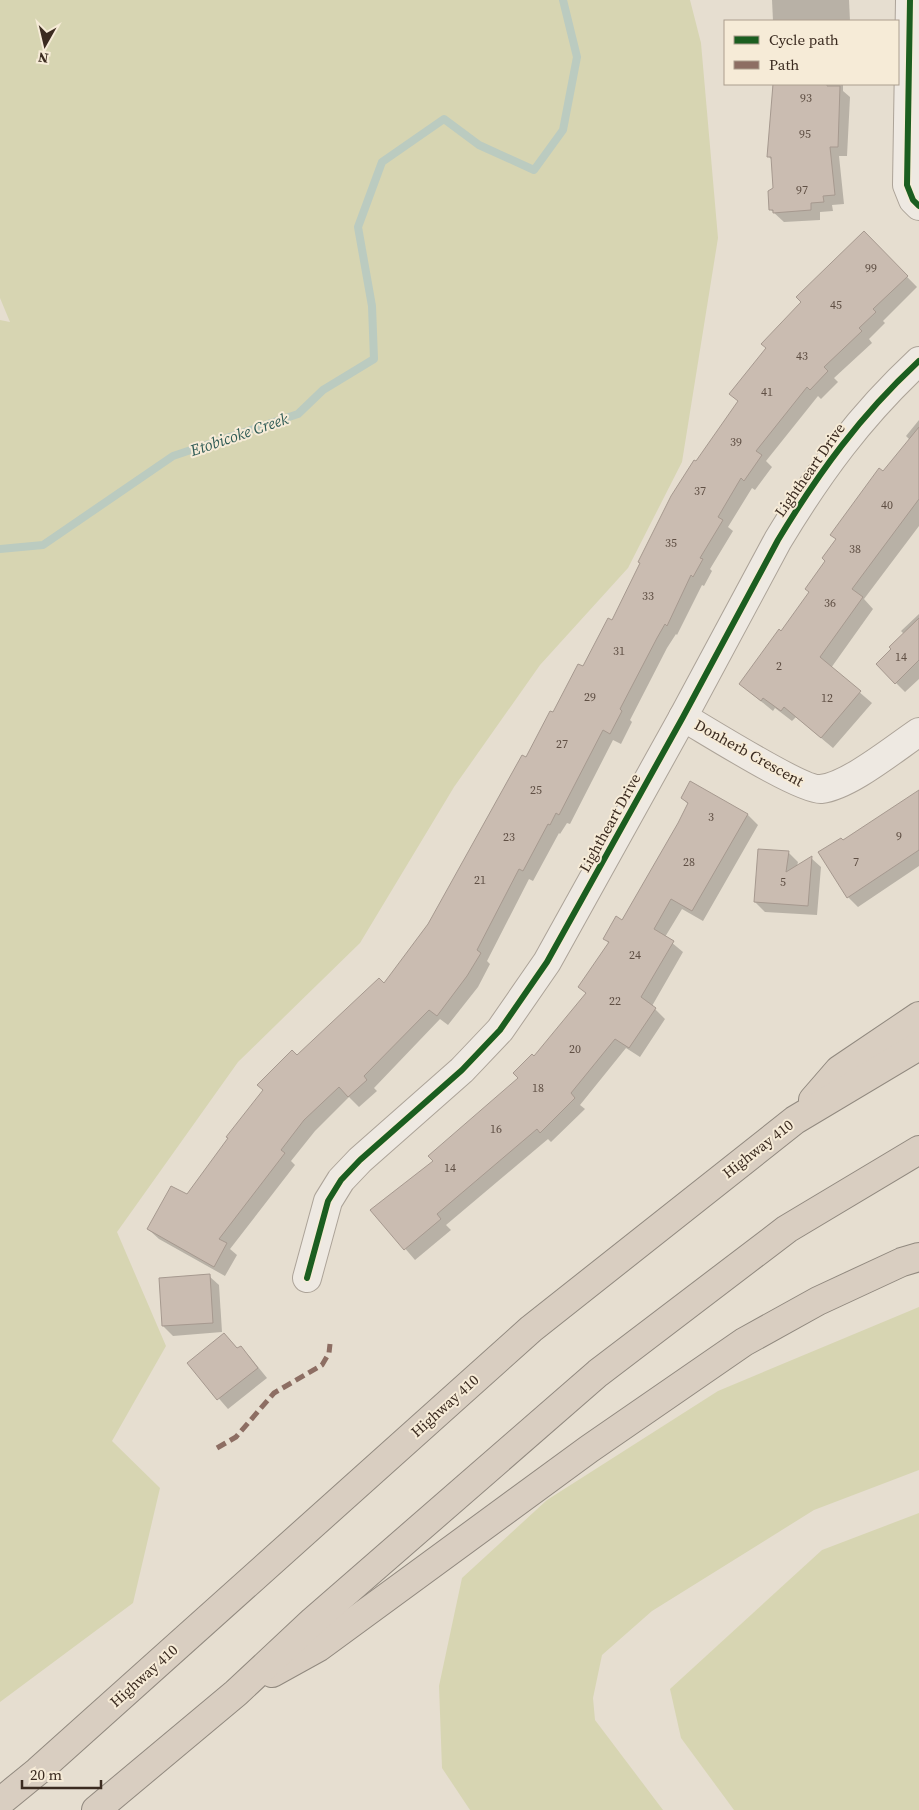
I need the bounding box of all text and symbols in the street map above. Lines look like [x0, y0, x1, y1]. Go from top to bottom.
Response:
north arrow [20, 20, 70, 70]
legend [724, 20, 899, 85]
text: Cycle path [769, 29, 839, 50]
text: N [37, 47, 50, 68]
text: Path [769, 54, 799, 75]
house number: 93 [800, 90, 812, 106]
house number: 95 [799, 126, 811, 142]
house number: 97 [796, 182, 808, 198]
house number: 99 [865, 260, 877, 276]
house number: 45 [830, 297, 842, 313]
house number: 43 [796, 348, 808, 364]
house number: 41 [761, 384, 773, 400]
water label: Etobicoke Creek [186, 407, 291, 461]
street label: Lightheart Drive [769, 418, 850, 521]
house number: 39 [730, 434, 742, 450]
house number: 37 [694, 483, 706, 499]
house number: 40 [881, 497, 893, 513]
house number: 35 [665, 535, 677, 551]
house number: 38 [849, 541, 861, 557]
house number: 33 [642, 588, 654, 604]
house number: 36 [824, 595, 836, 611]
house number: 31 [613, 643, 625, 659]
house number: 14 [895, 649, 907, 665]
house number: 2 [776, 658, 782, 674]
house number: 29 [584, 689, 596, 705]
house number: 12 [821, 690, 833, 706]
street label: Donherb Crescent [691, 714, 808, 791]
house number: 27 [556, 736, 568, 752]
street label: Lightheart Drive [574, 769, 646, 876]
house number: 25 [530, 782, 542, 798]
house number: 3 [708, 809, 714, 825]
house number: 9 [896, 828, 902, 844]
house number: 23 [503, 829, 515, 845]
house number: 28 [683, 854, 695, 870]
house number: 7 [853, 854, 859, 870]
house number: 21 [474, 872, 486, 888]
house number: 5 [780, 874, 786, 890]
house number: 24 [629, 947, 641, 963]
house number: 22 [609, 993, 621, 1009]
house number: 20 [569, 1041, 581, 1057]
house number: 18 [532, 1080, 544, 1096]
street label: Highway 410 [718, 1114, 798, 1183]
house number: 16 [490, 1121, 502, 1137]
house number: 14 [444, 1160, 456, 1176]
street label: Highway 410 [406, 1369, 483, 1442]
street label: Highway 410 [105, 1639, 182, 1712]
scale bar [22, 1758, 101, 1790]
text: 20 m [30, 1764, 62, 1785]

